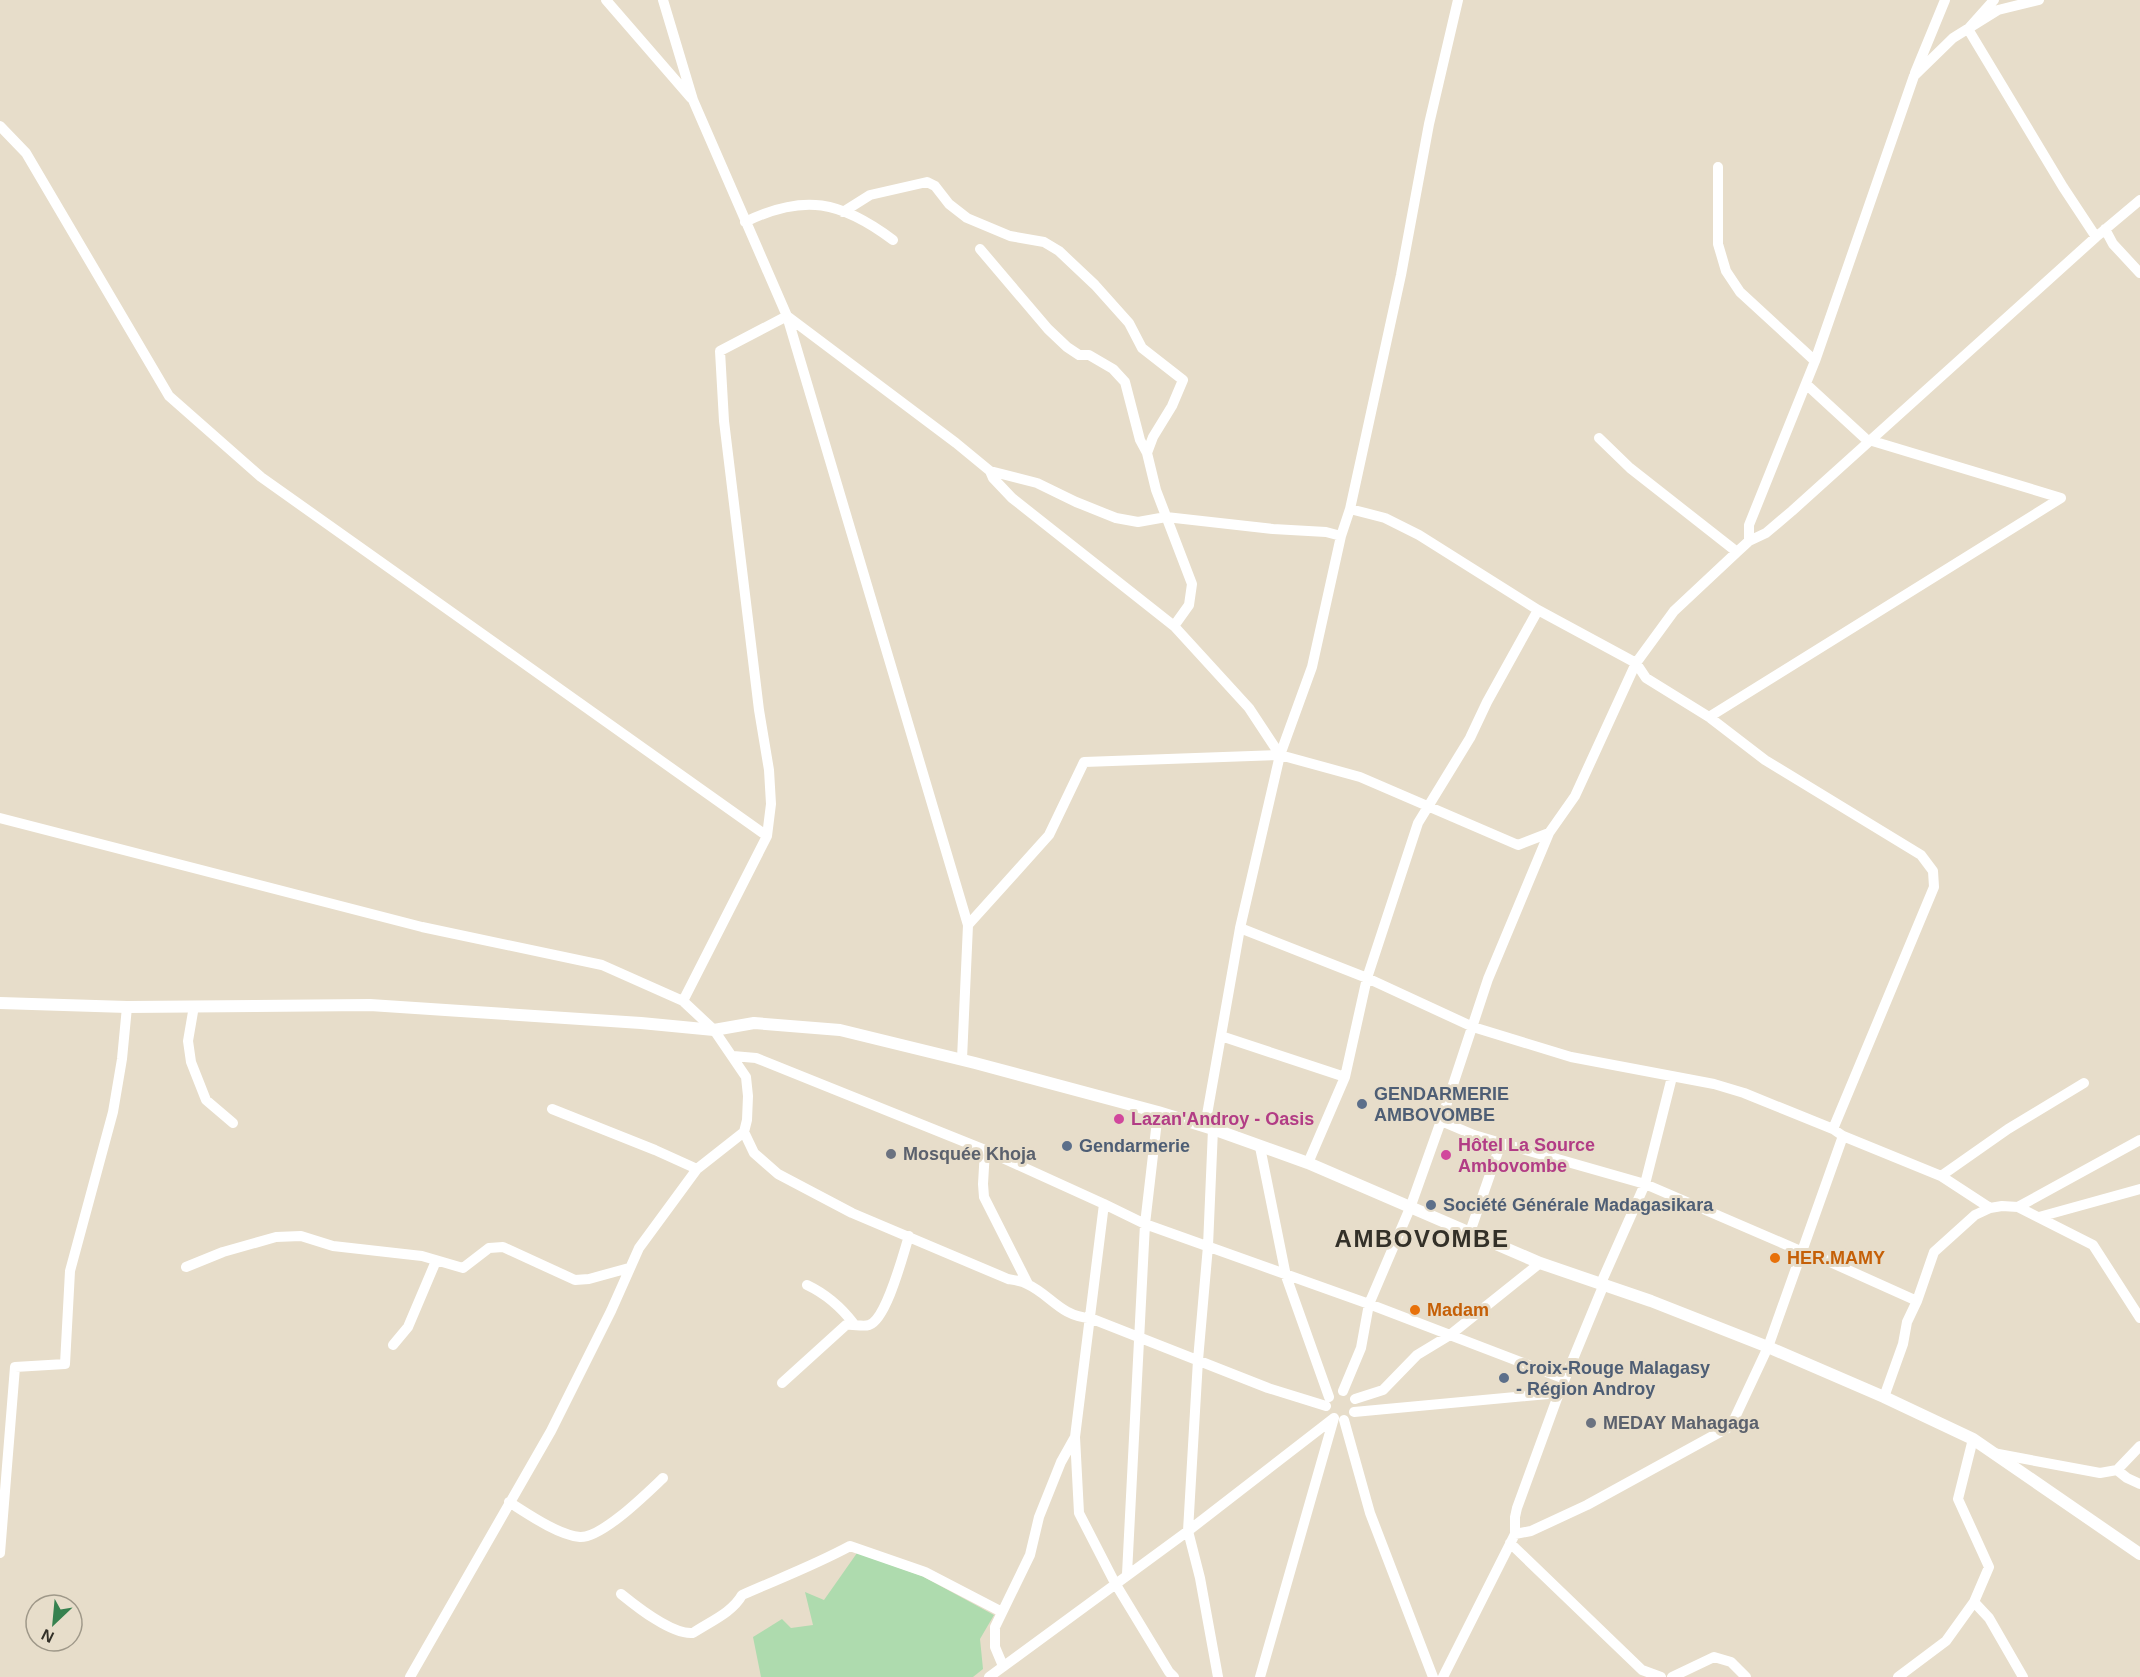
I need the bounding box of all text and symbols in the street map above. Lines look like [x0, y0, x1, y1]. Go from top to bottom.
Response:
place label: GENDARMERIE AMBOVOMBE [1374, 1084, 1509, 1125]
marker: GENDARMERIE AMBOVOMBE [1355, 1097, 1369, 1111]
place label: Lazan'Androy - Oasis [1131, 1109, 1314, 1129]
marker: Lazan'Androy - Oasis [1112, 1112, 1126, 1126]
place label: Hôtel La Source Ambovombe [1458, 1135, 1595, 1176]
place label: Gendarmerie [1079, 1136, 1190, 1156]
marker: Gendarmerie [1060, 1139, 1074, 1153]
place label: Mosquée Khoja [903, 1144, 1037, 1164]
marker: Mosquée Khoja [884, 1147, 898, 1161]
marker: Hôtel La Source Ambovombe [1439, 1148, 1453, 1162]
place label: Société Générale Madagasikara [1443, 1195, 1714, 1215]
marker: Société Générale Madagasikara [1424, 1198, 1438, 1212]
district label: AMBOVOMBE [1335, 1225, 1509, 1252]
place label: HER.MAMY [1787, 1248, 1885, 1268]
marker: HER.MAMY [1768, 1251, 1782, 1265]
place label: Madam [1427, 1300, 1489, 1320]
marker: Madam [1408, 1303, 1422, 1317]
place label: Croix-Rouge Malagasy - Région Androy [1516, 1358, 1710, 1399]
marker: Croix-Rouge Malagasy - Région Androy [1497, 1371, 1511, 1385]
place label: MEDAY Mahagaga [1603, 1413, 1760, 1433]
marker: MEDAY Mahagaga [1584, 1416, 1598, 1430]
north arrow [24, 1593, 84, 1653]
text: N [39, 1626, 57, 1646]

